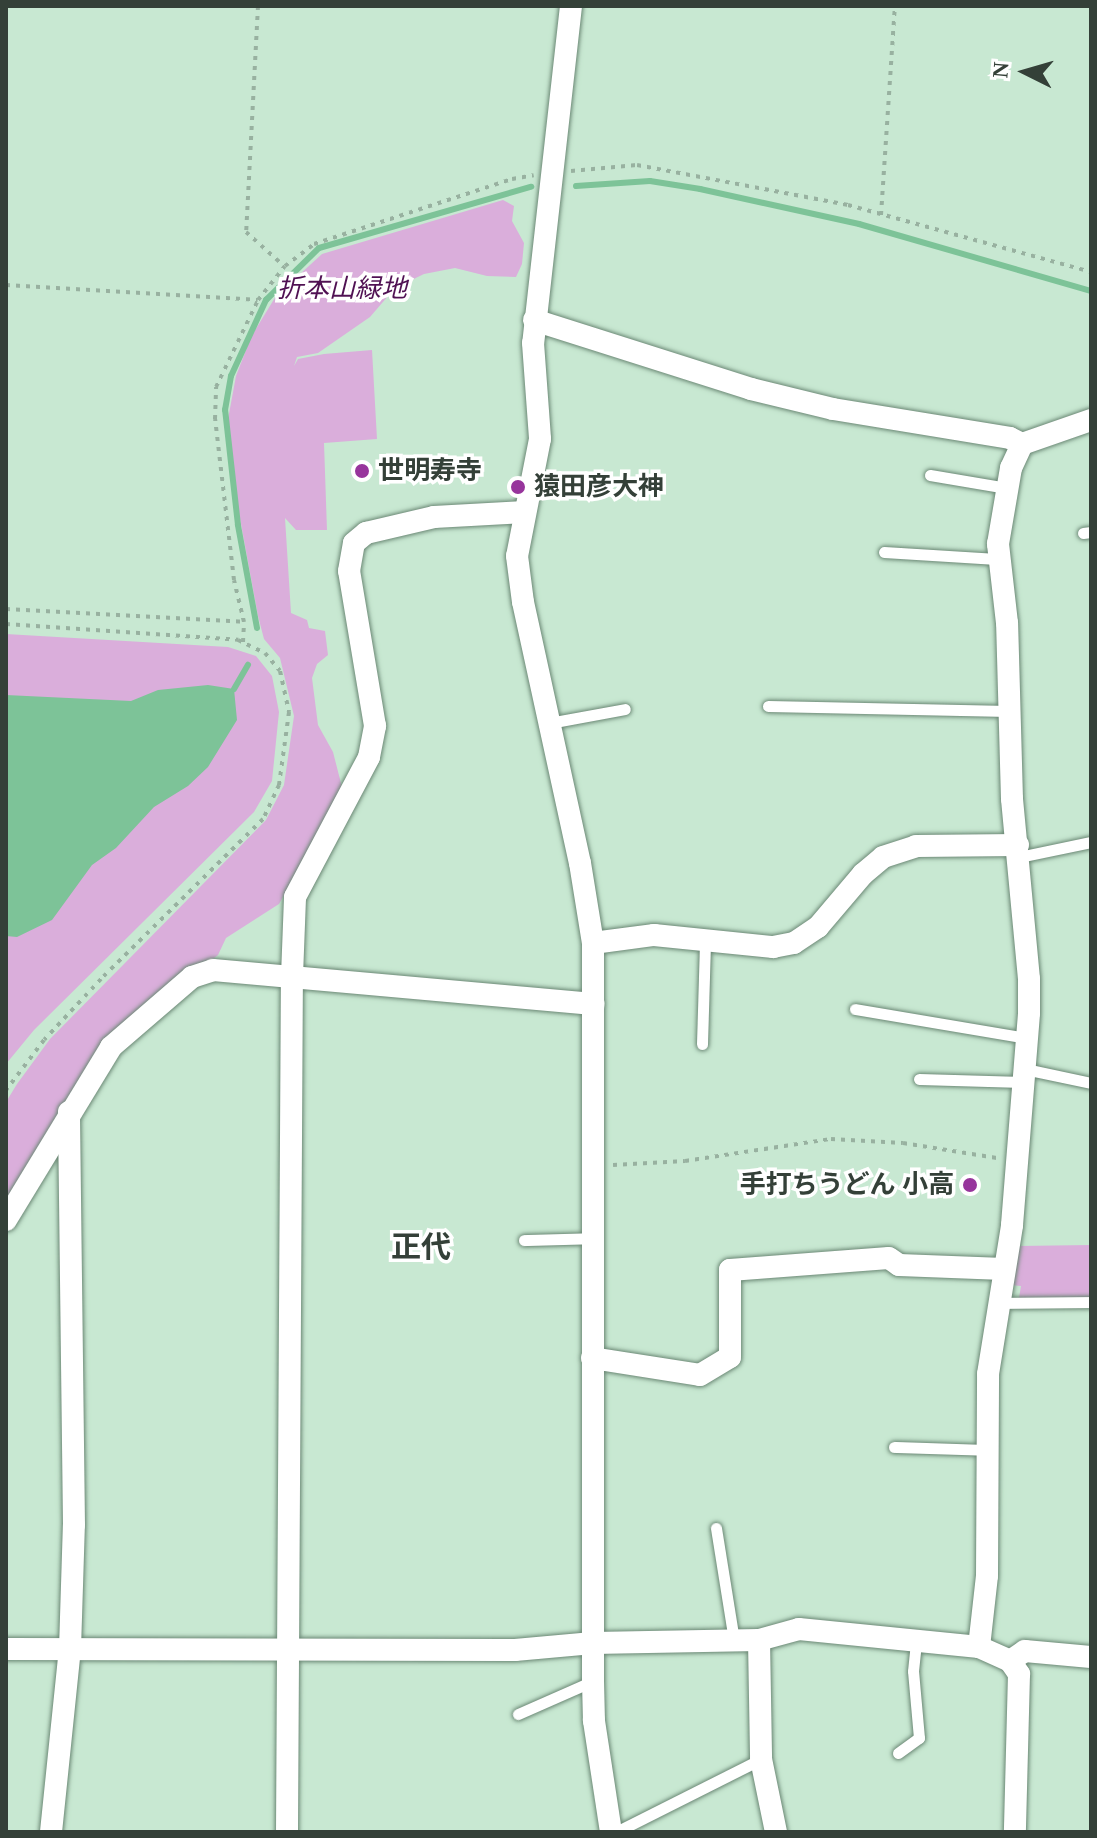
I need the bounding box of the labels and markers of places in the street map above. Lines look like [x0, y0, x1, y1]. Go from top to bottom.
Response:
place label: 世明寿寺 [378, 455, 482, 487]
marker: 世明寿寺 [353, 462, 371, 480]
place label: 猿田彦大神 [534, 471, 664, 503]
marker: 猿田彦大神 [509, 478, 527, 496]
place label: 手打ちうどん 小高 [740, 1169, 954, 1201]
marker: 手打ちうどん 小高 [961, 1176, 979, 1194]

